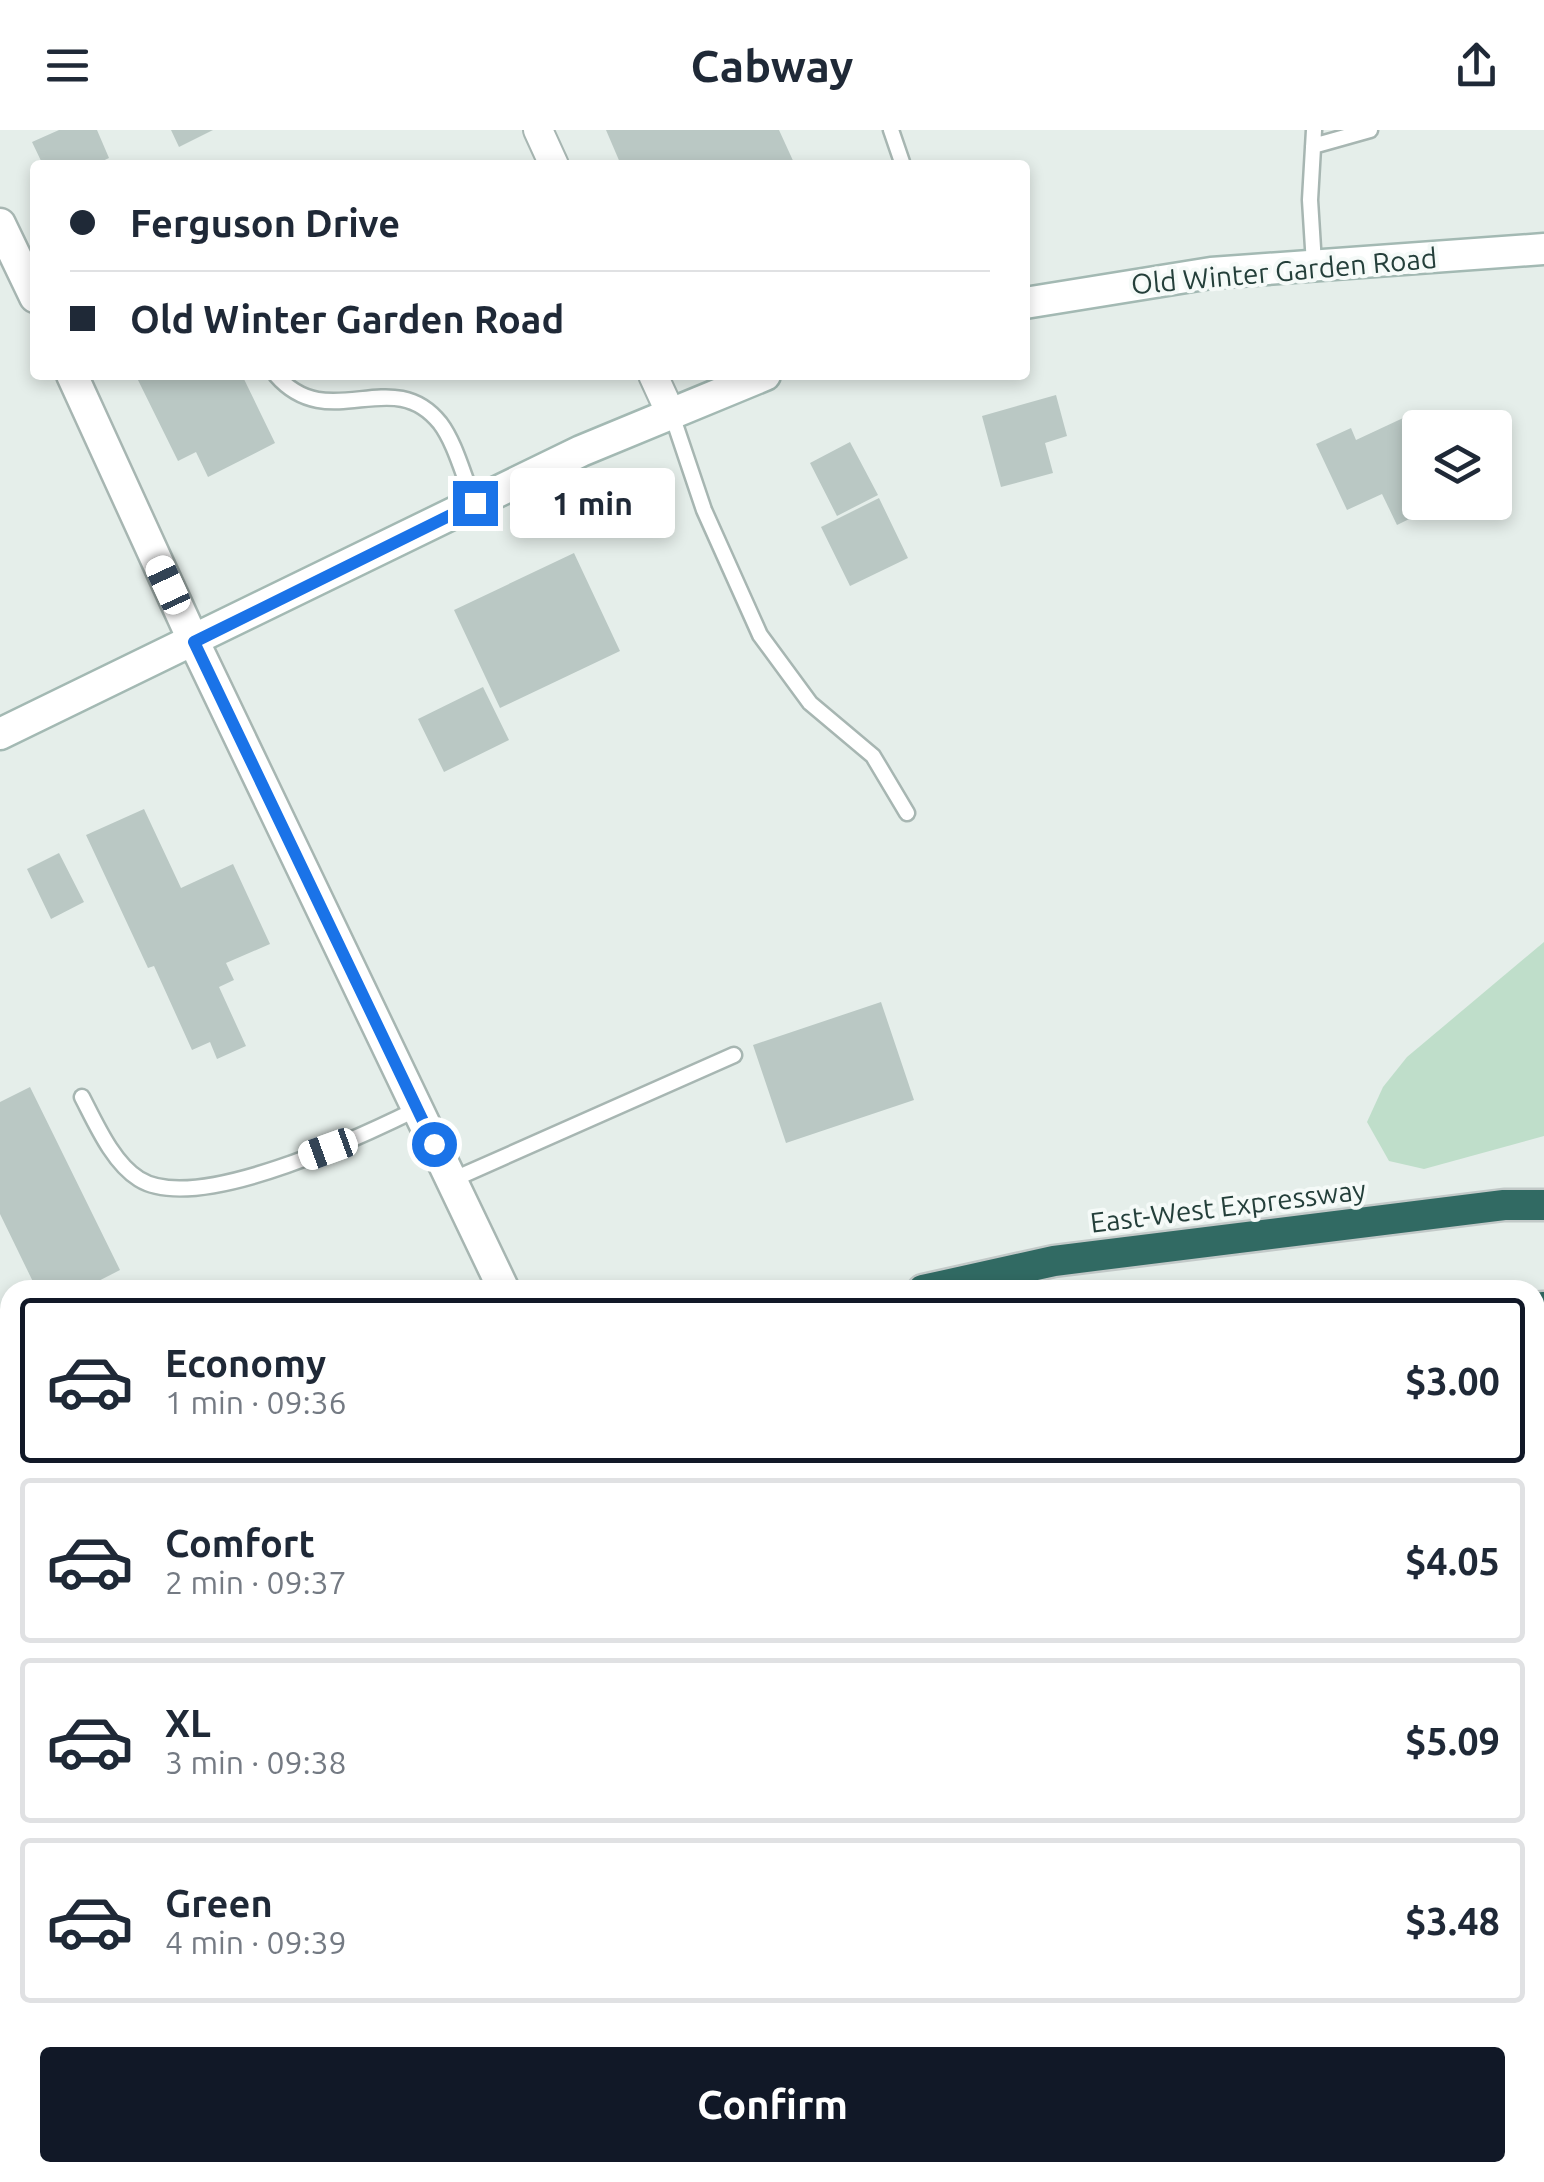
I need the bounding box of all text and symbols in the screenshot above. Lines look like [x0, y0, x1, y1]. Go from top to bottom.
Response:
icon: menu [40, 38, 95, 93]
icon: share [1449, 38, 1504, 93]
text: Cabway [691, 40, 853, 91]
text: Ferguson Drive [130, 202, 400, 244]
street label: Old Winter Garden Road [1130, 242, 1438, 299]
text: Old Winter Garden Road [130, 298, 564, 340]
map controls [1402, 410, 1512, 520]
button: layers [1402, 410, 1512, 520]
callout: 1 min [510, 468, 675, 538]
route end [453, 481, 498, 526]
text: 1 min [552, 485, 633, 521]
car [142, 551, 194, 619]
route start [412, 1122, 457, 1167]
car [295, 1125, 361, 1173]
street label: East-West Expressway [1088, 1173, 1368, 1238]
icon: car [45, 1336, 135, 1426]
text: Economy [165, 1342, 326, 1384]
text: $3.00 [1405, 1360, 1500, 1402]
text: 1 min · 09:36 [165, 1384, 347, 1420]
icon: car [45, 1516, 135, 1606]
text: Comfort [165, 1522, 315, 1564]
text: $4.05 [1405, 1540, 1500, 1582]
text: 2 min · 09:37 [165, 1564, 347, 1600]
icon: car [45, 1696, 135, 1786]
text: XL [165, 1702, 211, 1744]
text: $5.09 [1405, 1720, 1500, 1762]
text: 3 min · 09:38 [165, 1744, 347, 1780]
icon: car [45, 1876, 135, 1966]
text: Green [165, 1882, 273, 1924]
text: $3.48 [1405, 1900, 1500, 1942]
text: 4 min · 09:39 [165, 1924, 347, 1960]
button: Confirm [40, 2047, 1505, 2162]

